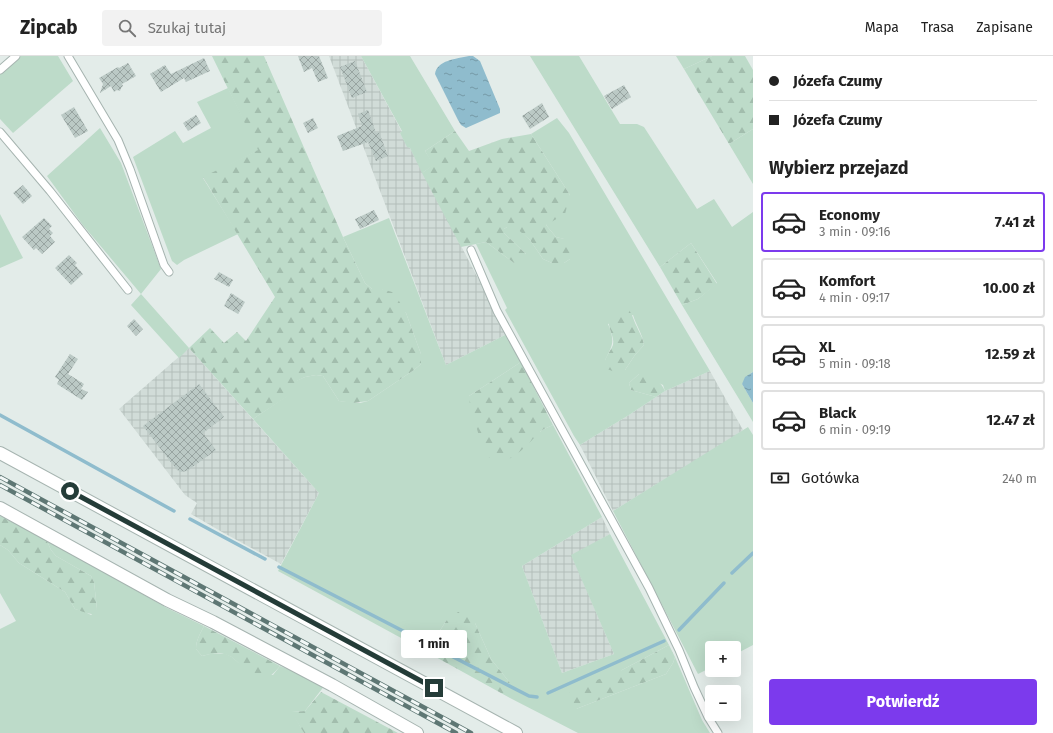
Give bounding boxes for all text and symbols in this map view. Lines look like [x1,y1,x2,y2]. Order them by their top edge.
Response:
search box [102,10,382,46]
text: Zipcab [20,16,78,39]
icon: search [116,17,138,39]
text: Szukaj tutaj [148,19,226,37]
text: Mapa [865,19,899,36]
text: Trasa [921,19,954,36]
text: Zapisane [976,19,1033,36]
text: Józefa Czumy [793,72,882,90]
text: Józefa Czumy [793,111,882,129]
text: Wybierz przejazd [769,157,909,179]
icon: car [771,204,807,240]
text: Economy [819,206,880,224]
text: 7.41 zł [995,213,1035,231]
text: 3 min · 09:16 [819,224,890,239]
icon: car [771,270,807,306]
text: Komfort [819,272,875,290]
text: 10.00 zł [983,279,1035,297]
text: 4 min · 09:17 [819,290,890,305]
icon: car [771,336,807,372]
text: XL [819,338,835,356]
text: 12.59 zł [985,345,1035,363]
text: 5 min · 09:18 [819,356,891,371]
icon: car [771,402,807,438]
text: Black [819,404,856,422]
text: 12.47 zł [986,411,1035,429]
text: 6 min · 09:19 [819,422,891,437]
icon: cash [769,467,791,489]
text: Gotówka [801,469,860,487]
text: 240 m [1002,471,1037,486]
route start [61,482,79,500]
callout: 1 min [401,630,467,658]
text: 1 min [418,636,450,651]
map controls [705,641,741,721]
button: + [705,641,741,677]
route end [425,679,443,697]
button: Potwierdź [769,679,1037,725]
button: − [705,685,741,721]

